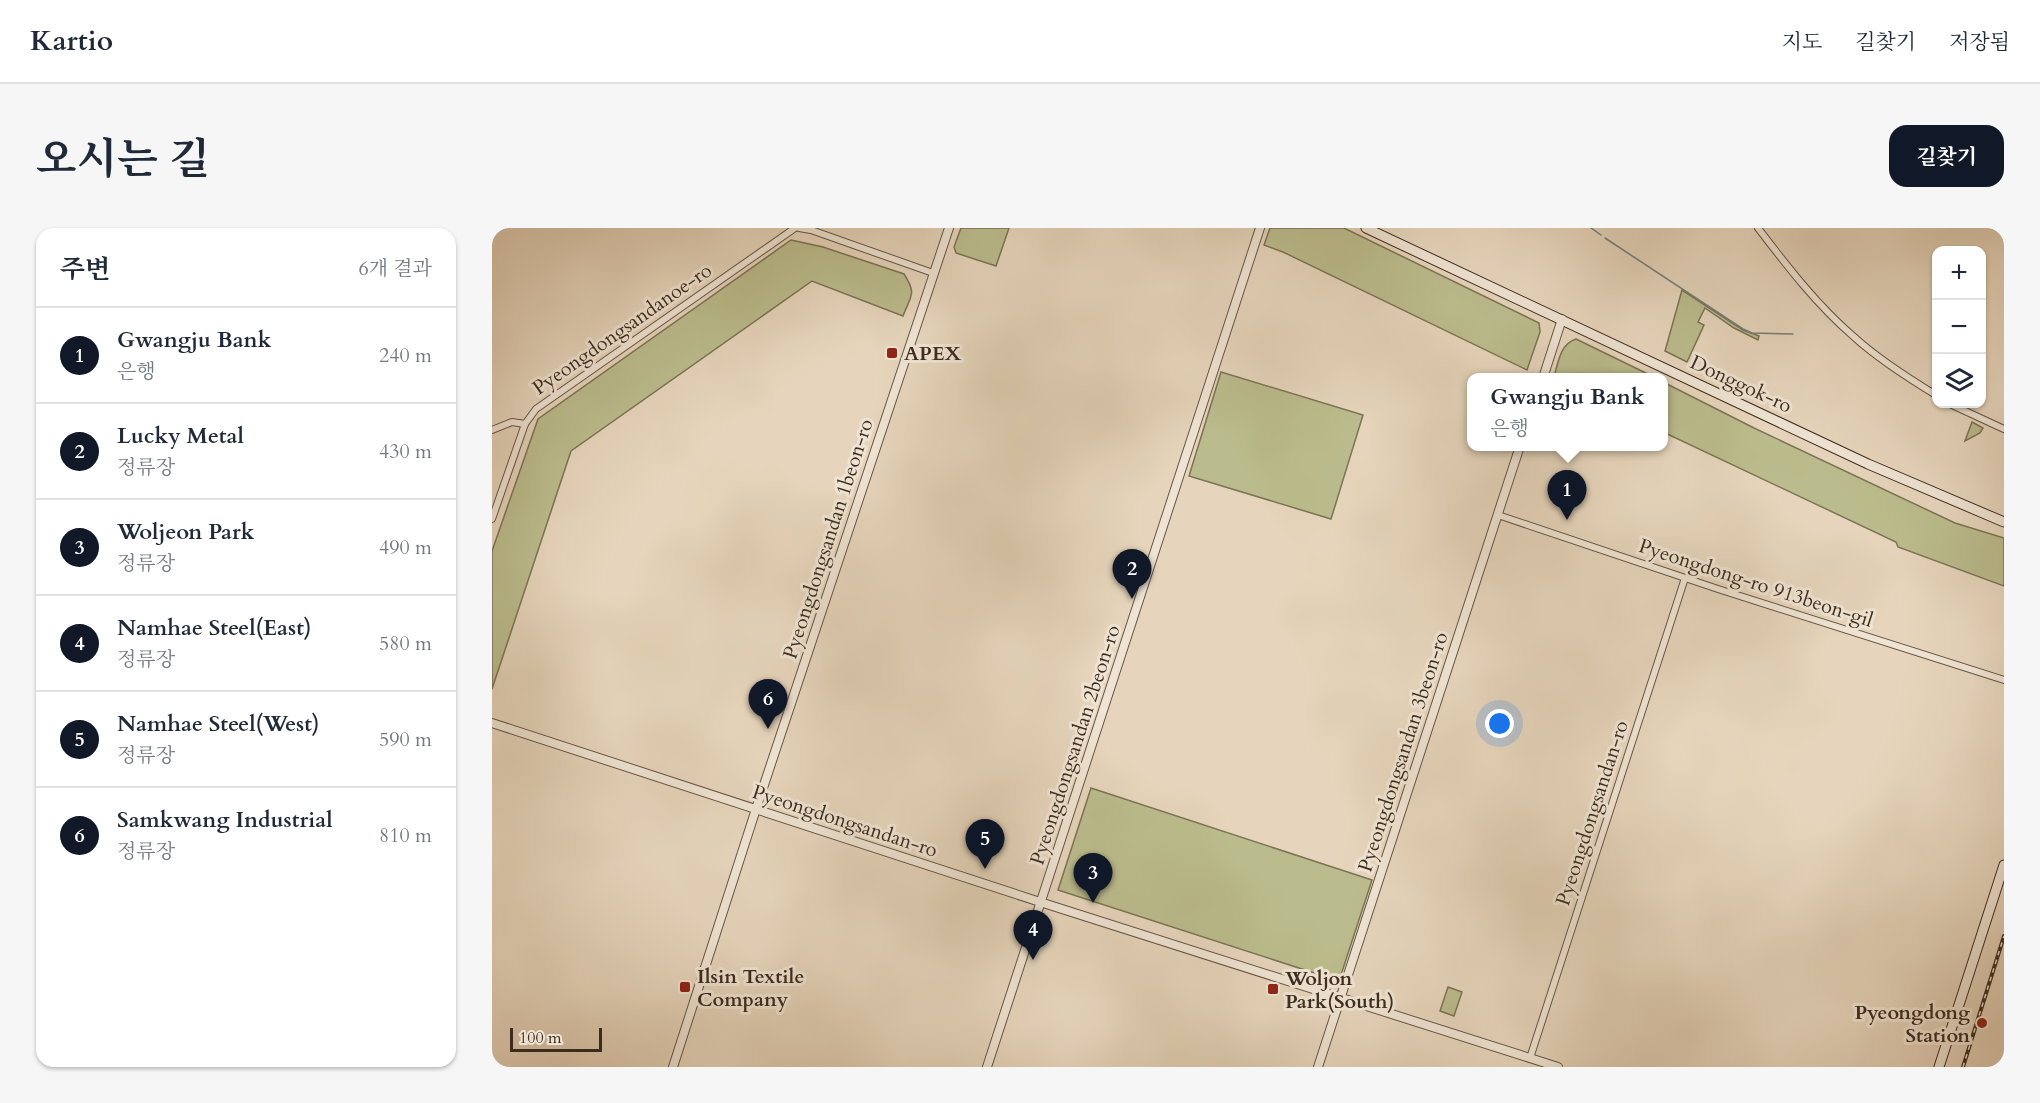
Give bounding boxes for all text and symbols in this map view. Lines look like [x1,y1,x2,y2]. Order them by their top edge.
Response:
text: Kartio [30,22,113,60]
text: 지도 [1782,28,1822,57]
text: 길찾기 [1855,28,1916,57]
text: 저장됨 [1949,28,2010,57]
button: 길찾기 [1889,125,2004,187]
text: 오시는 길 [36,131,210,188]
map controls [1932,246,1986,408]
button: + [1932,246,1986,300]
text: 주변 [60,252,110,287]
text: 6개 결과 [358,255,432,282]
street label: Pyeongdongsandanoe-ro [527,257,717,401]
button: − [1932,300,1986,354]
text: Gwangju Bank [117,325,271,355]
place label: APEX [904,340,962,367]
text: 1 [74,342,85,369]
text: 240 m [379,342,432,369]
marker: APEX [885,346,899,360]
street label: Donggok-ro [1686,349,1796,419]
button: layers [1932,354,1986,408]
text: 은행 [117,358,156,385]
popup [1467,373,1668,451]
text: Gwangju Bank [1490,382,1645,412]
street label: Pyeongdongsandan 1beon-ro [776,415,880,662]
text: 은행 [1490,415,1529,442]
text: Lucky Metal [117,421,244,451]
text: 2 [74,438,85,465]
text: 430 m [379,438,432,465]
text: 정류장 [117,454,175,481]
pin: 1 [1548,470,1586,520]
text: Woljeon Park [117,517,255,547]
street label: Pyeongdong-ro 913beon-gil [1635,532,1877,634]
text: 3 [74,534,85,561]
text: 490 m [379,534,432,561]
text: 정류장 [117,550,175,577]
pin: 2 [1112,550,1152,599]
text: Namhae Steel(East) [117,613,311,643]
street label: Pyeongdongsandan 2beon-ro [1023,621,1127,868]
street label: Pyeongdongsandan 3beon-ro [1351,628,1455,875]
text: 4 [74,630,85,657]
text: 580 m [379,630,432,657]
text: 정류장 [117,646,175,673]
pin: 6 [748,680,788,729]
text: Namhae Steel(West) [117,709,319,739]
your location [1485,709,1514,738]
street label: Pyeongdongsandan-ro [1549,717,1635,909]
text: 5 [74,726,85,753]
text: 590 m [379,726,432,753]
text: 정류장 [117,742,175,769]
street label: Pyeongdongsandan-ro [749,778,941,864]
text: Samkwang Industrial [117,805,333,835]
pin: 5 [966,820,1004,869]
text: 6 [74,822,85,849]
text: 810 m [379,822,432,849]
text: 정류장 [117,838,175,865]
pin: 3 [1074,854,1112,903]
pin: 4 [1014,910,1052,960]
place label: Ilsin Textile Company [697,963,804,1013]
place label: Woljon Park(South) [1284,965,1394,1015]
marker: Ilsin Textile Company [678,980,692,994]
marker: Woljon Park(South) [1266,982,1280,996]
place label: Pyeongdong Station [1855,999,1970,1049]
marker: Pyeongdong Station [1975,1016,1989,1030]
scale bar [510,1025,602,1052]
text: 100 m [519,1027,561,1049]

